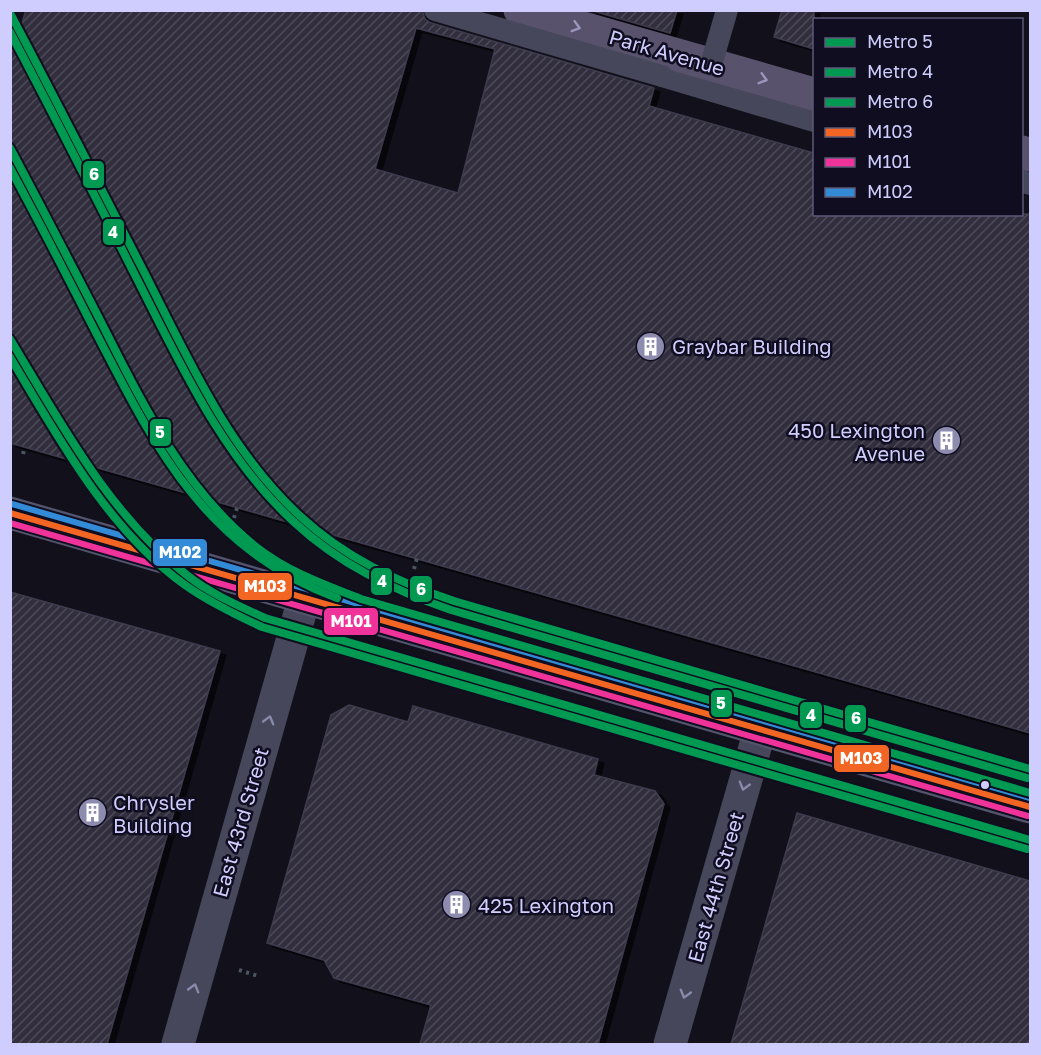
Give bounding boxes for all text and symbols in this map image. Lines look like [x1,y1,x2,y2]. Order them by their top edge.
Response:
legend [813,18,1023,216]
one-way arrow [571,19,581,32]
street label: Park Avenue [607,24,727,80]
text: Metro 5 [867,30,933,52]
text: Metro 4 [867,60,933,82]
one-way arrow [758,72,768,85]
text: Metro 6 [867,90,933,112]
text: M103 [867,120,913,142]
text: M101 [867,150,911,172]
line badge: 6 [82,160,105,189]
text: 6 [89,164,99,184]
text: M102 [867,180,913,202]
line badge: 4 [102,218,125,246]
text: 4 [108,222,118,242]
building icon: Graybar Building [635,330,667,362]
place label: Graybar Building [672,334,832,358]
line badge: 5 [149,418,172,447]
place label: 450 Lexington Avenue [788,418,925,465]
text: 5 [155,422,165,442]
building icon: 450 Lexington Avenue [930,425,962,457]
line badge: M102 [152,538,208,567]
text: M102 [159,542,202,562]
line badge: 4 [370,567,393,596]
text: 4 [377,571,387,591]
line badge: M103 [237,572,293,601]
line badge: 6 [409,575,433,603]
text: M103 [244,576,287,596]
text: 6 [416,579,426,599]
line badge: M101 [323,607,379,636]
text: M101 [330,611,372,631]
line badge: 5 [710,689,733,718]
text: 5 [716,693,726,713]
line badge: 4 [799,701,823,729]
line badge: 6 [844,704,867,733]
text: 4 [806,705,816,725]
text: 6 [851,708,861,728]
one-way arrow [262,715,274,725]
street label: East 43rd Street [207,744,273,900]
line badge: M103 [833,744,890,773]
text: M103 [840,748,883,768]
unlabelled marker [979,779,991,791]
one-way arrow [739,780,751,791]
place label: Chrysler Building [113,790,195,837]
building icon: Chrysler Building [76,797,108,829]
street label: East 44th Street [682,809,748,965]
building icon: 425 Lexington [441,889,473,921]
place label: 425 Lexington [478,893,614,917]
one-way arrow [186,983,199,993]
one-way arrow [679,989,692,999]

